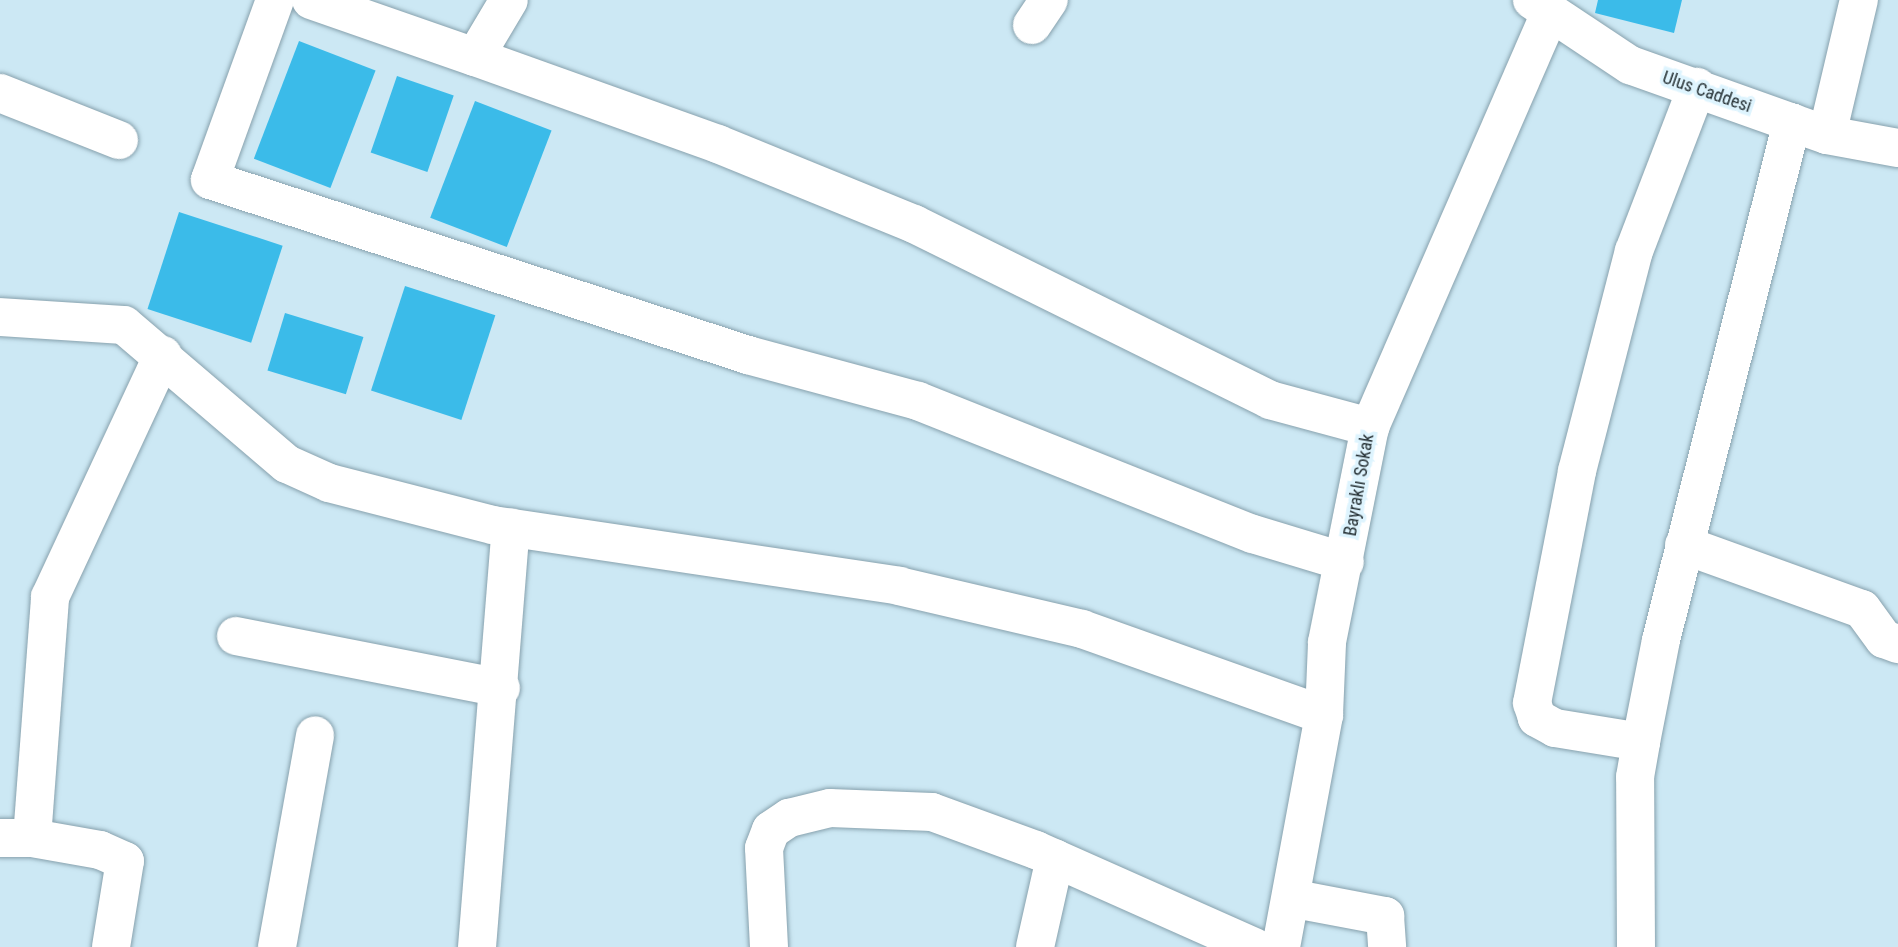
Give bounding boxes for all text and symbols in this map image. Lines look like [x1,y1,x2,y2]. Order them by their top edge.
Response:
street label: Ulus Caddesi [1660,67,1754,117]
street label: Bayraklı Sokak [1339,432,1379,538]

